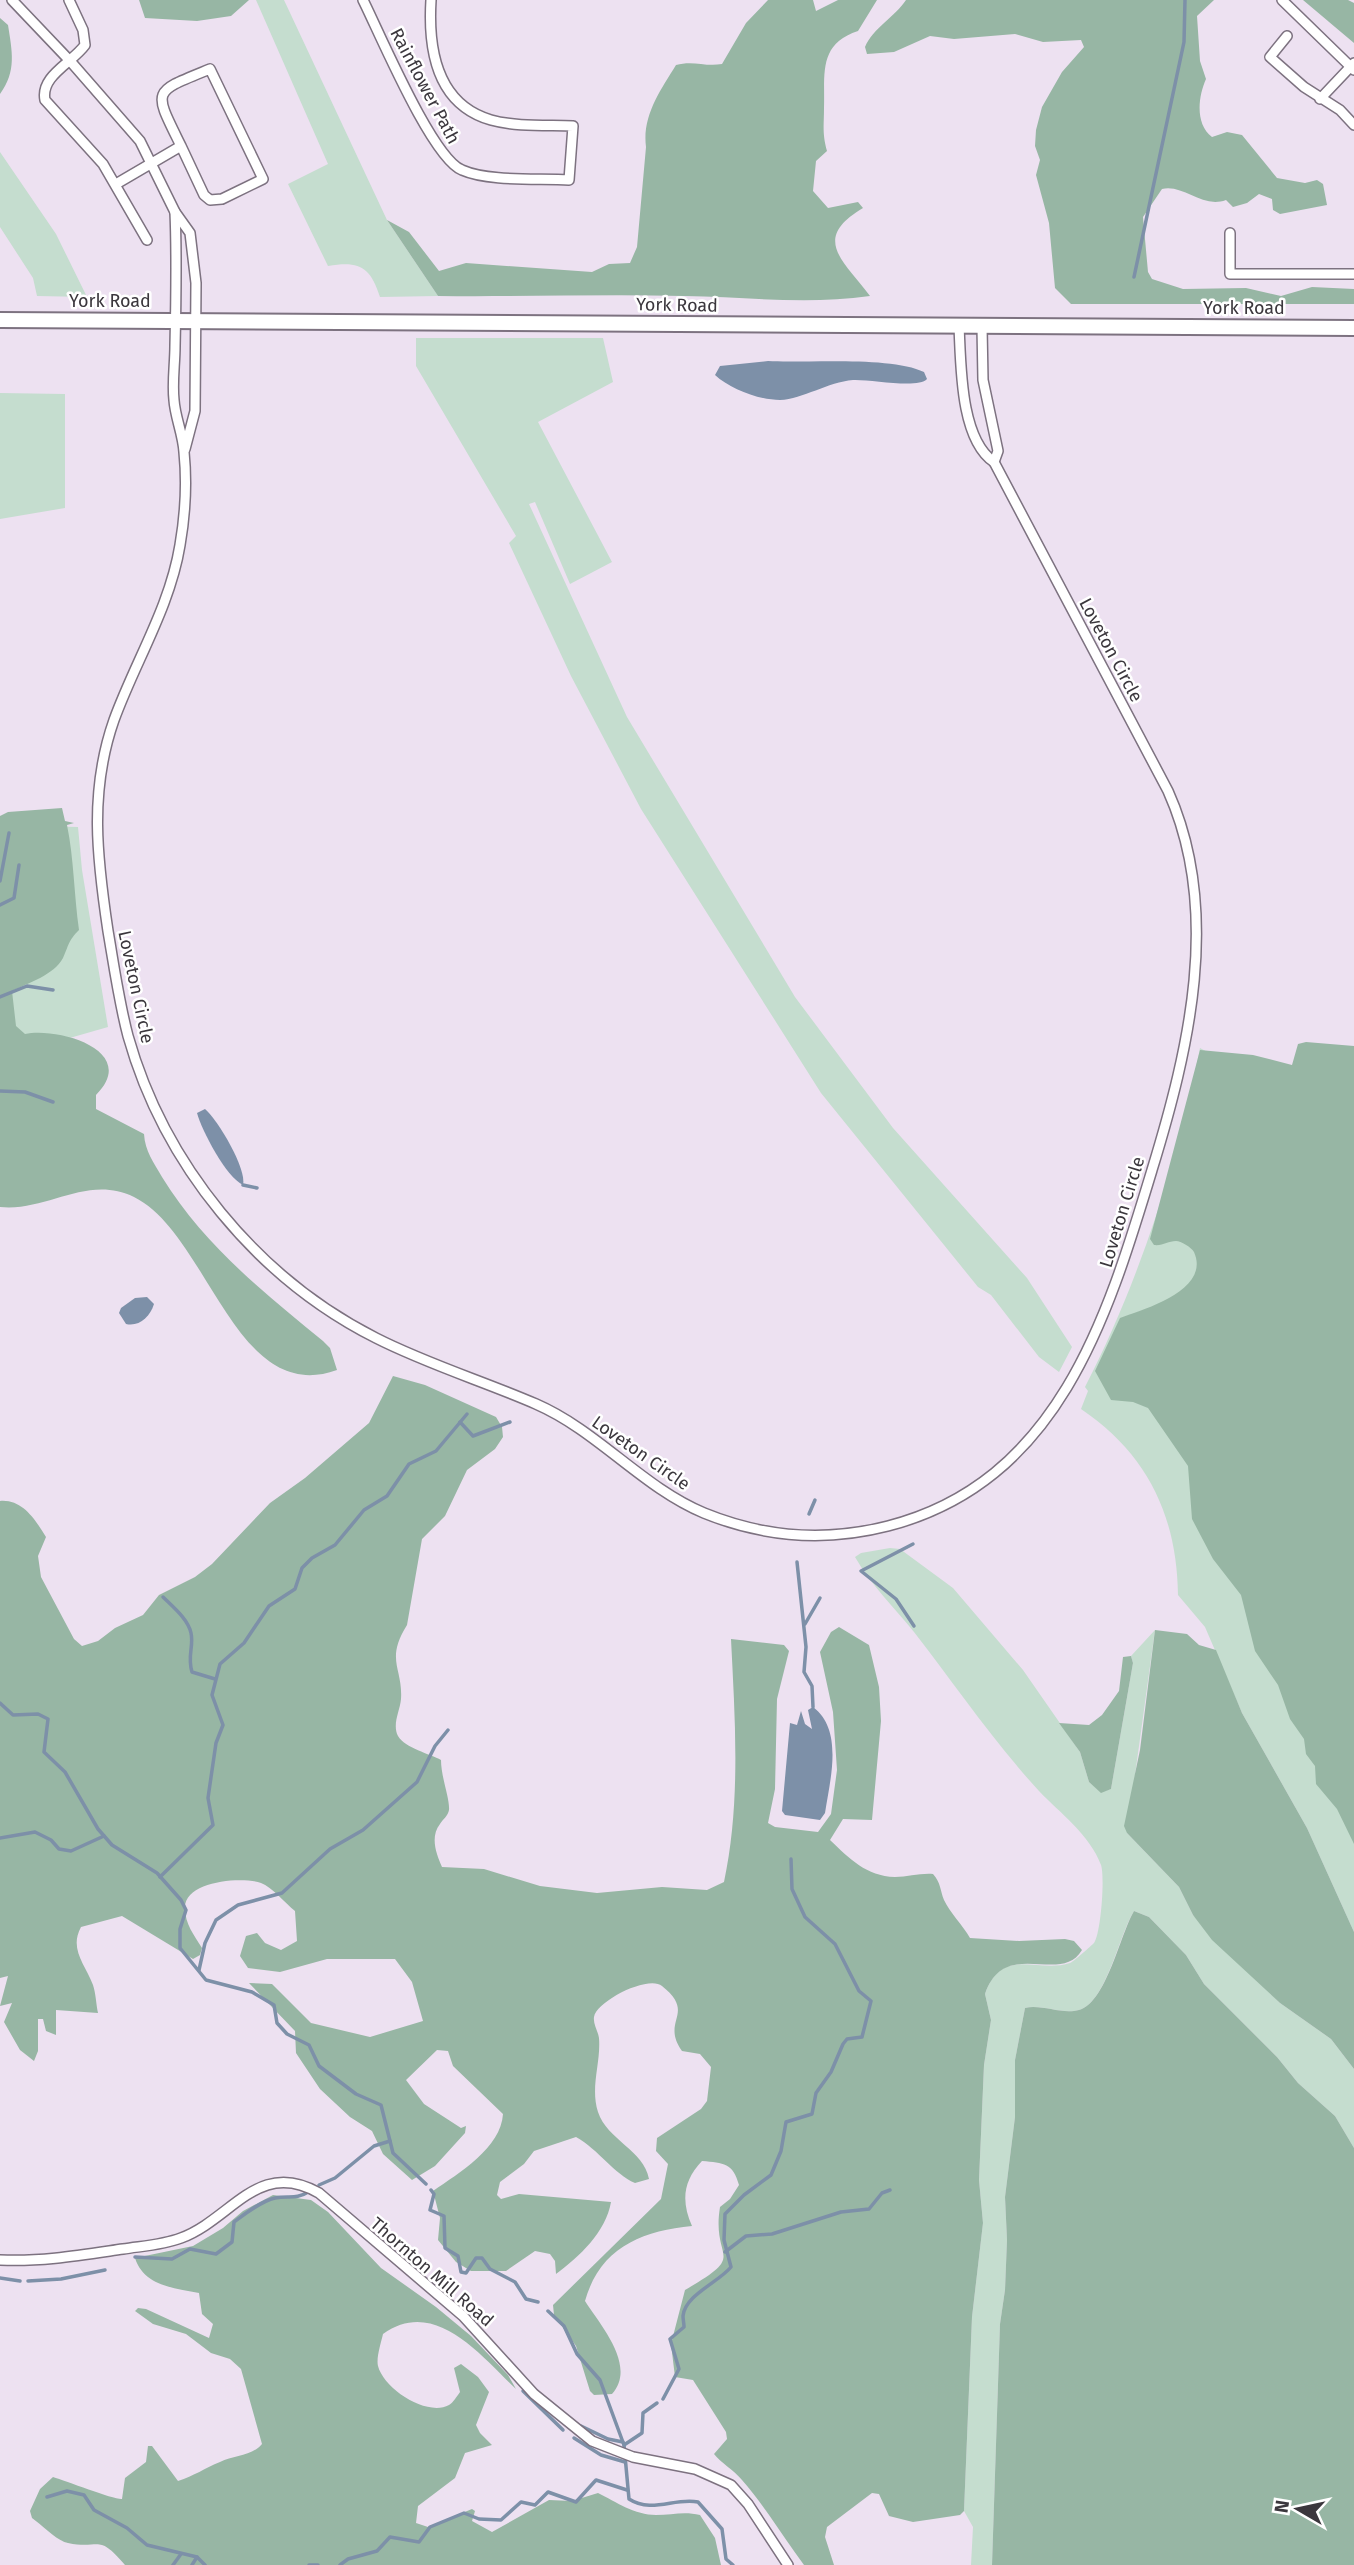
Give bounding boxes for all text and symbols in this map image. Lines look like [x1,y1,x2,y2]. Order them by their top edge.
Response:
street label: Rainflower Path [385,24,465,148]
street label: York Road [69,290,151,312]
street label: York Road [636,293,718,317]
street label: York Road [1203,297,1285,319]
street label: Loveton Circle [1074,594,1148,706]
street label: Loveton Circle [113,929,159,1045]
street label: Loveton Circle [1095,1154,1149,1270]
street label: Loveton Circle [588,1411,694,1495]
street label: Thornton Mill Road [366,2213,498,2331]
north arrow [1263,2474,1333,2544]
text: N [1269,2498,1294,2514]

